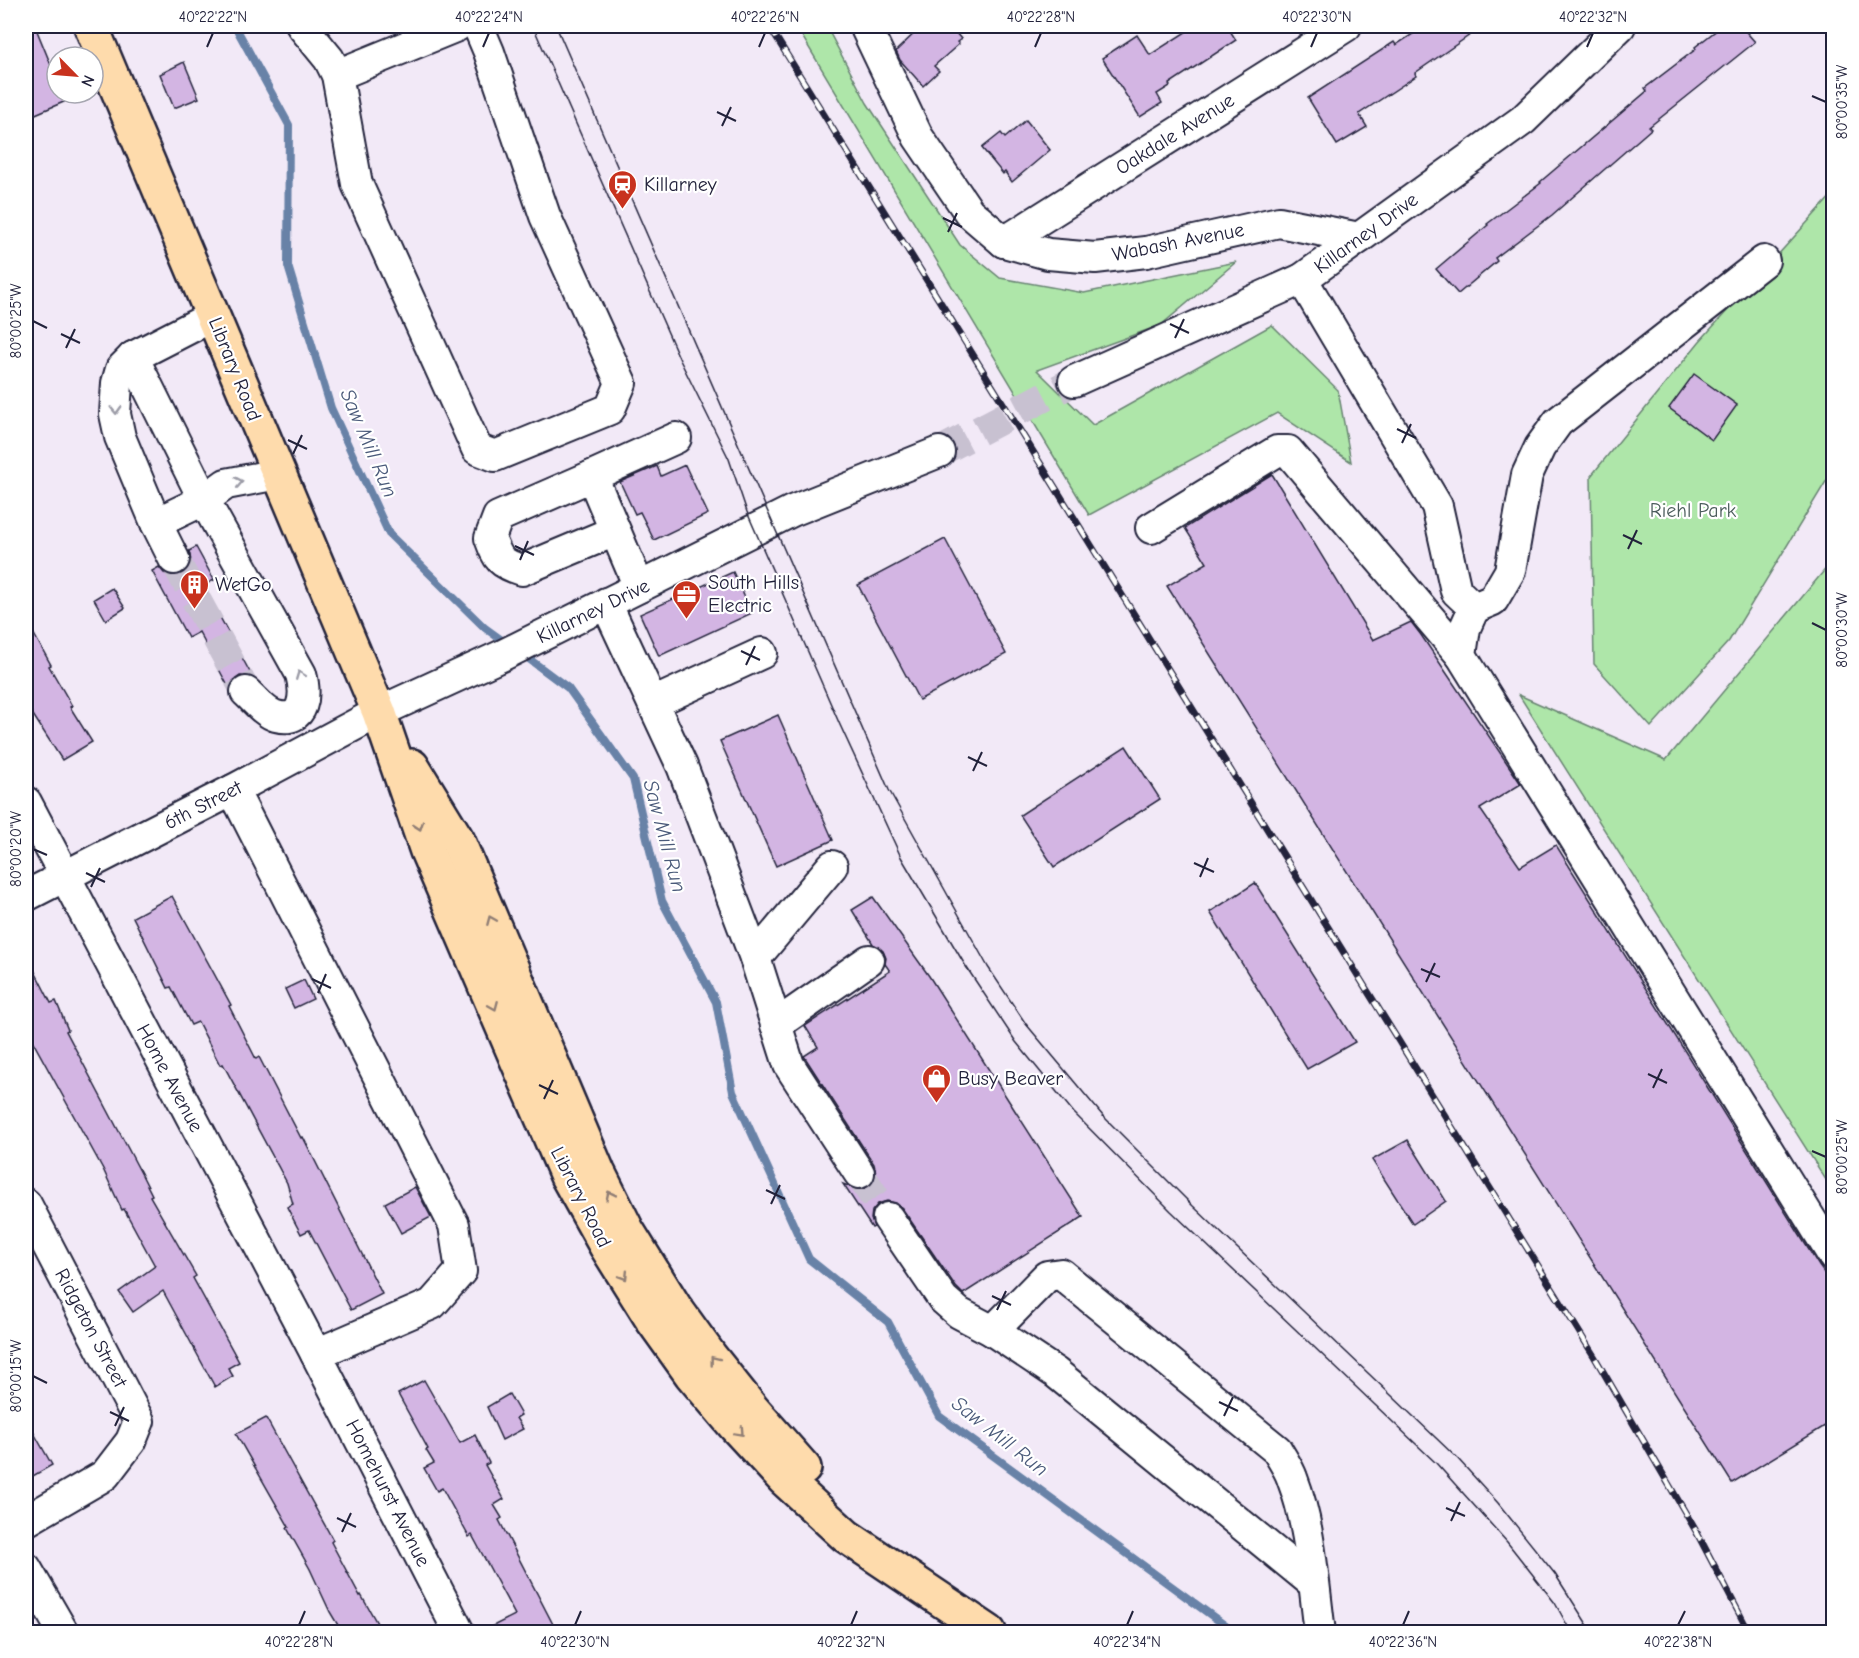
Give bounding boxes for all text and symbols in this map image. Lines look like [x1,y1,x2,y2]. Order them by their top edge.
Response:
text: 40°22'22"N [179,8,247,26]
text: 40°22'24"N [455,8,523,26]
text: 40°22'26"N [731,8,799,26]
text: 40°22'28"N [1007,8,1075,26]
text: 40°22'30"N [1282,8,1352,26]
text: 40°22'32"N [1559,8,1627,26]
north arrow [45,45,105,105]
text: 80°00'35"W [1833,65,1851,139]
text: N [77,72,98,89]
street label: Oakdale Avenue [1112,88,1238,180]
station icon: Killarney [607,168,639,210]
place label: Killarney [644,173,717,196]
street label: Killarney Drive [1310,188,1422,278]
street label: Wabash Avenue [1110,218,1246,266]
text: 80°00'25"W [7,284,25,358]
street label: Library Road [204,314,266,424]
water label: Saw Mill Run [335,385,403,501]
one-way arrow [110,406,123,415]
one-way arrow [234,476,244,489]
park label: Riehl Park [1650,499,1737,522]
building icon: WetGo [178,568,210,610]
place label: South Hills Electric [708,571,799,617]
place label: WetGo [215,573,272,596]
street label: Killarney Drive [533,574,653,648]
office icon: South Hills Electric [671,578,703,620]
text: 80°00'30"W [1833,592,1851,668]
one-way arrow [295,671,307,682]
street label: 6th Street [160,775,247,834]
water label: Saw Mill Run [638,777,692,895]
text: 80°00'20"W [7,811,25,887]
one-way arrow [411,821,424,831]
one-way arrow [486,915,498,926]
one-way arrow [487,1000,499,1011]
street label: Home Avenue [132,1020,208,1136]
shop icon: Busy Beaver [921,1062,953,1104]
place label: Busy Beaver [958,1067,1063,1090]
text: 80°00'25"W [1833,1120,1851,1194]
street label: Library Road [546,1143,616,1251]
one-way arrow [606,1191,618,1202]
street label: Ridgeton Street [50,1265,133,1392]
one-way arrow [617,1270,629,1280]
text: 80°00'15"W [7,1340,25,1412]
one-way arrow [710,1356,721,1367]
water label: Saw Mill Run [947,1391,1053,1481]
street label: Homehurst Avenue [341,1416,435,1570]
one-way arrow [733,1425,744,1436]
text: 40°22'28"N [265,1633,333,1651]
text: 40°22'30"N [540,1633,610,1651]
text: 40°22'32"N [817,1633,885,1651]
text: 40°22'34"N [1093,1633,1161,1651]
text: 40°22'36"N [1369,1633,1437,1651]
text: 40°22'38"N [1644,1633,1712,1651]

